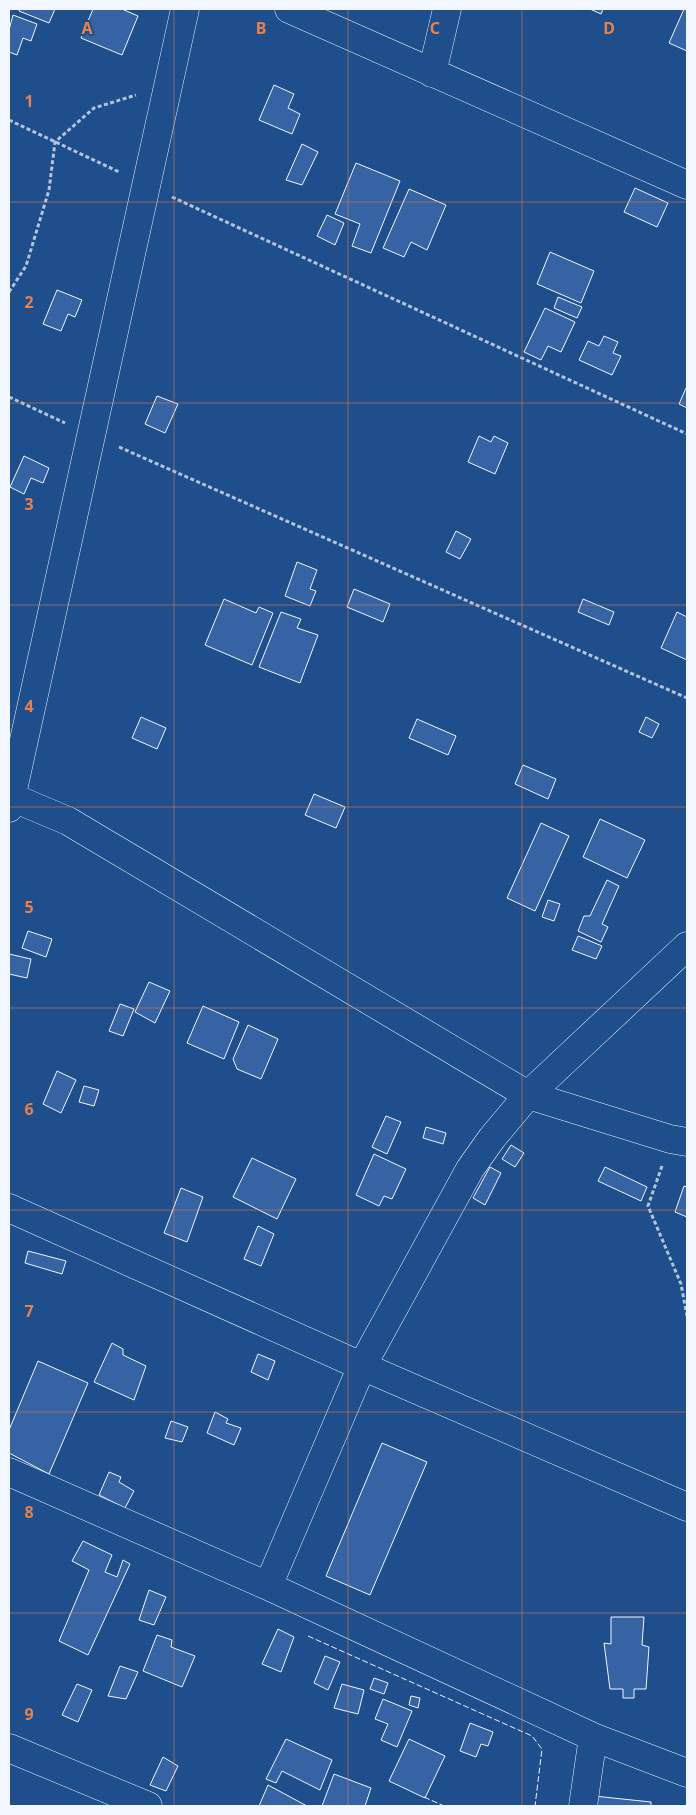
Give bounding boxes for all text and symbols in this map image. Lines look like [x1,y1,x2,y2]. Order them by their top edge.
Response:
text: A [81,17,93,39]
text: B [256,17,266,39]
text: C [430,17,440,39]
text: D [603,17,615,39]
text: 1 [24,90,34,112]
text: 2 [24,291,34,313]
text: 3 [24,493,34,515]
text: 4 [24,695,34,717]
text: 5 [24,896,34,918]
text: 6 [24,1098,34,1120]
text: 7 [24,1300,34,1322]
text: 8 [24,1501,34,1523]
text: 9 [24,1703,34,1725]

